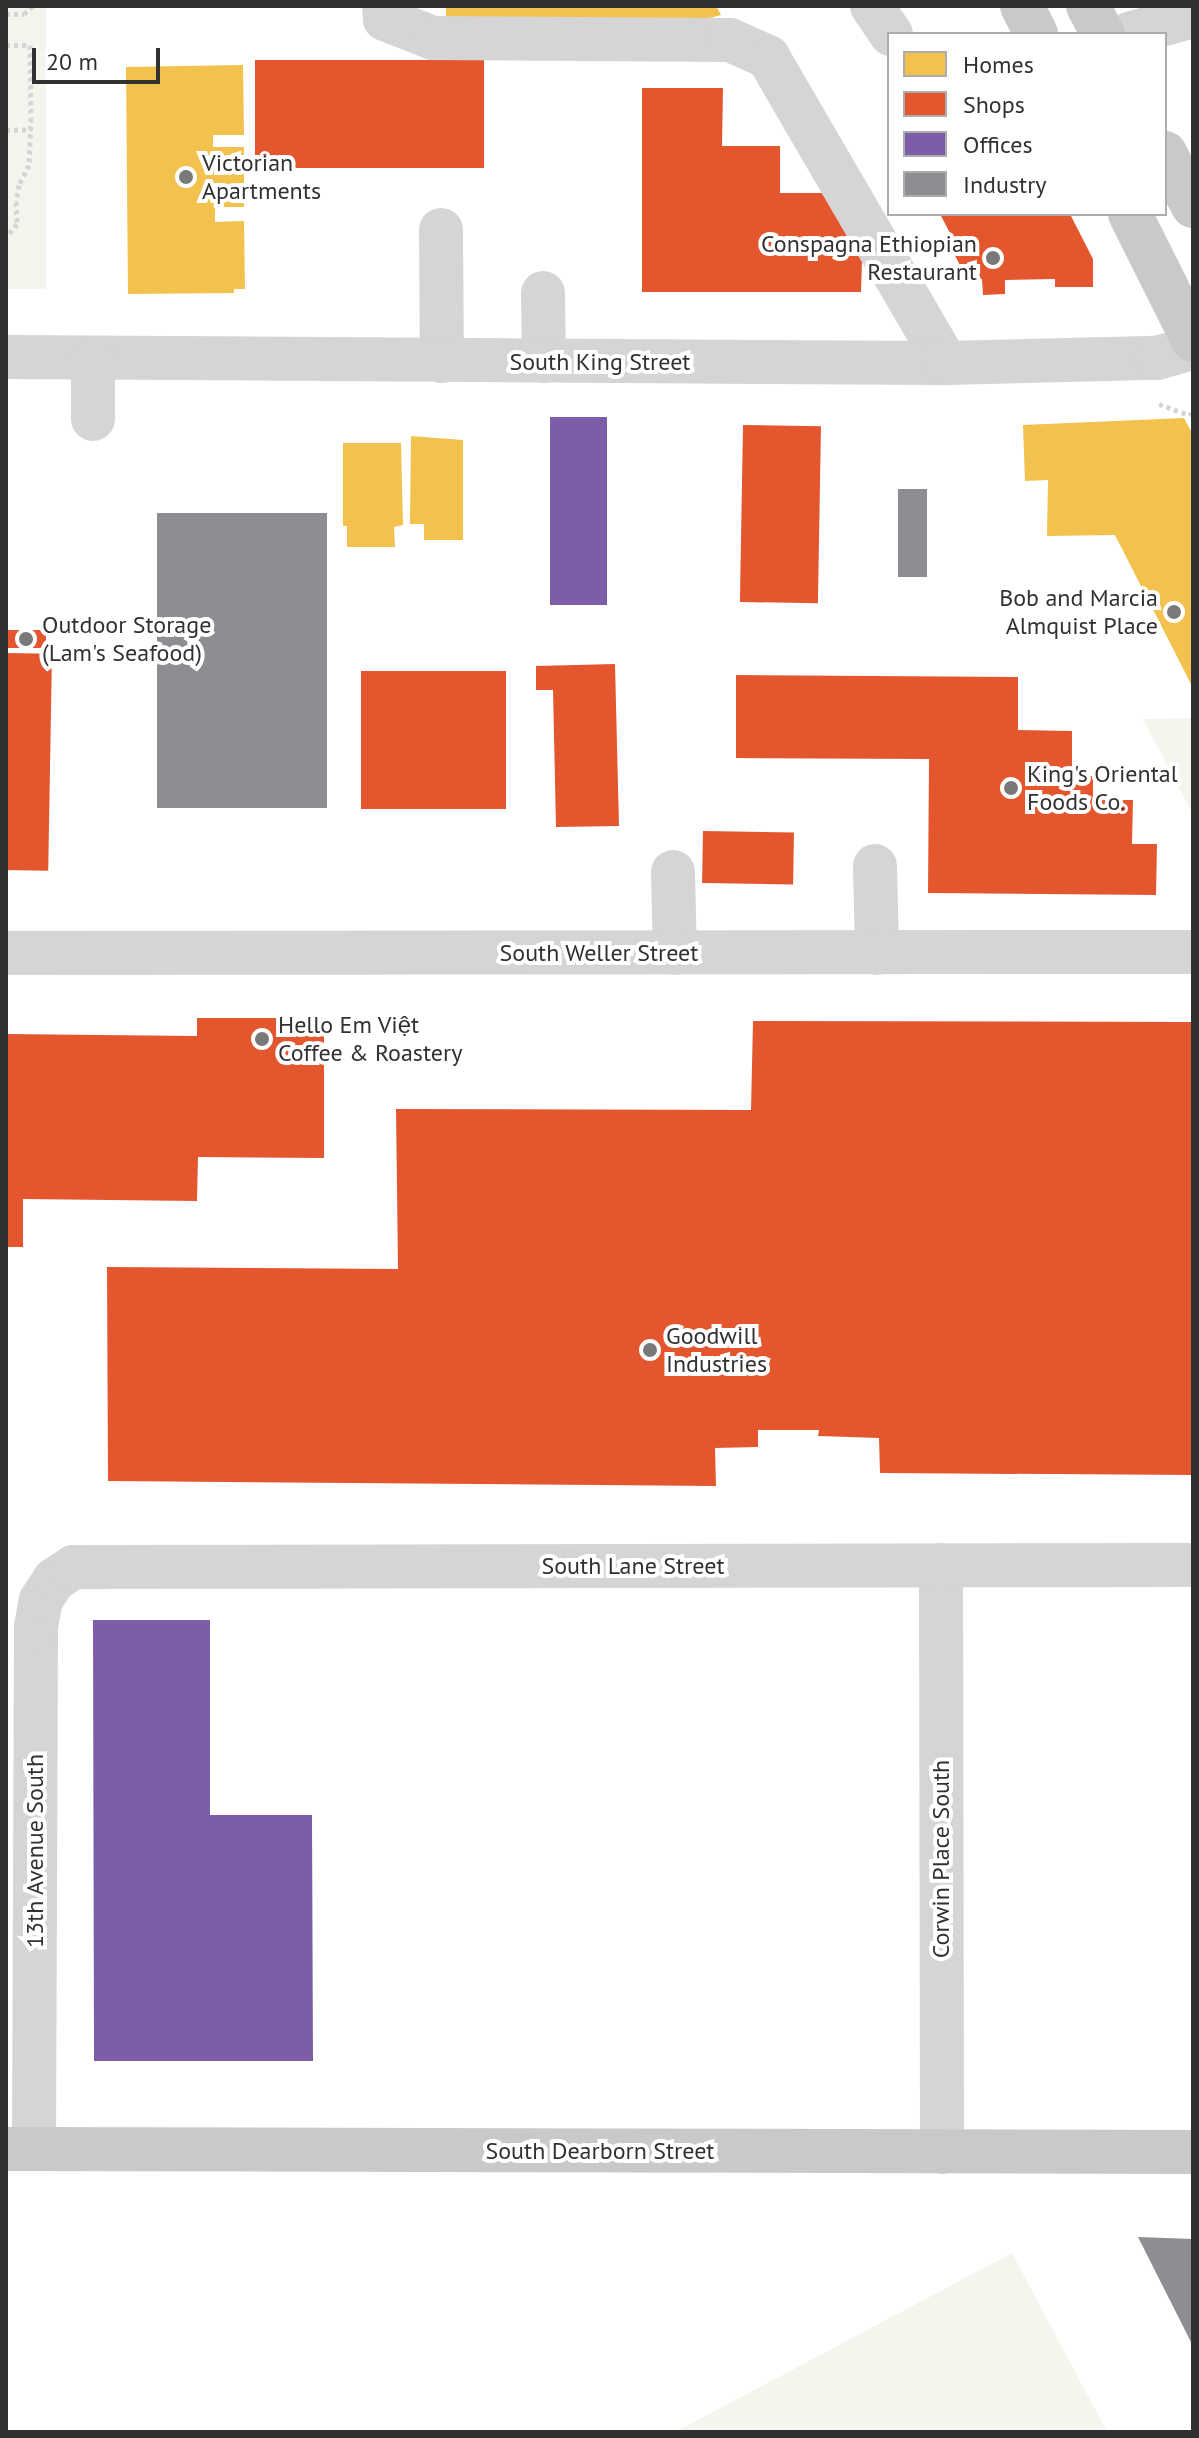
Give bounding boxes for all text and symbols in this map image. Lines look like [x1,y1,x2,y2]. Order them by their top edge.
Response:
scale bar [36,32,164,82]
legend [887,32,1167,216]
text: 20 m [46,46,98,77]
text: Homes [963,49,1034,80]
text: Shops [963,89,1025,120]
text: Offices [963,129,1033,160]
place label: Victorian Apartments [202,149,321,205]
marker: Victorian Apartments [177,168,195,186]
text: Industry [963,169,1047,200]
place label: Conspagna Ethiopian Restaurant [761,230,977,286]
marker: Conspagna Ethiopian Restaurant [984,249,1002,267]
street label: South King Street [509,348,691,376]
place label: Bob and Marcia Almquist Place [999,584,1158,640]
marker: Bob and Marcia Almquist Place [1165,603,1183,621]
place label: Outdoor Storage (Lam's Seafood) [42,611,211,667]
marker: Outdoor Storage (Lam's Seafood) [17,630,35,648]
place label: King's Oriental Foods Co. [1027,760,1178,816]
marker: King's Oriental Foods Co. [1002,779,1020,797]
street label: South Weller Street [499,939,699,967]
place label: Hello Em Việt Coffee & Roastery [278,1011,462,1067]
marker: Hello Em Việt Coffee & Roastery [253,1030,271,1048]
place label: Goodwill Industries [666,1322,767,1378]
marker: Goodwill Industries [641,1341,659,1359]
street label: South Lane Street [541,1552,725,1580]
street label: 13th Avenue South [21,1754,49,1948]
street label: Corwin Place South [927,1760,955,1958]
street label: South Dearborn Street [486,2137,714,2165]

